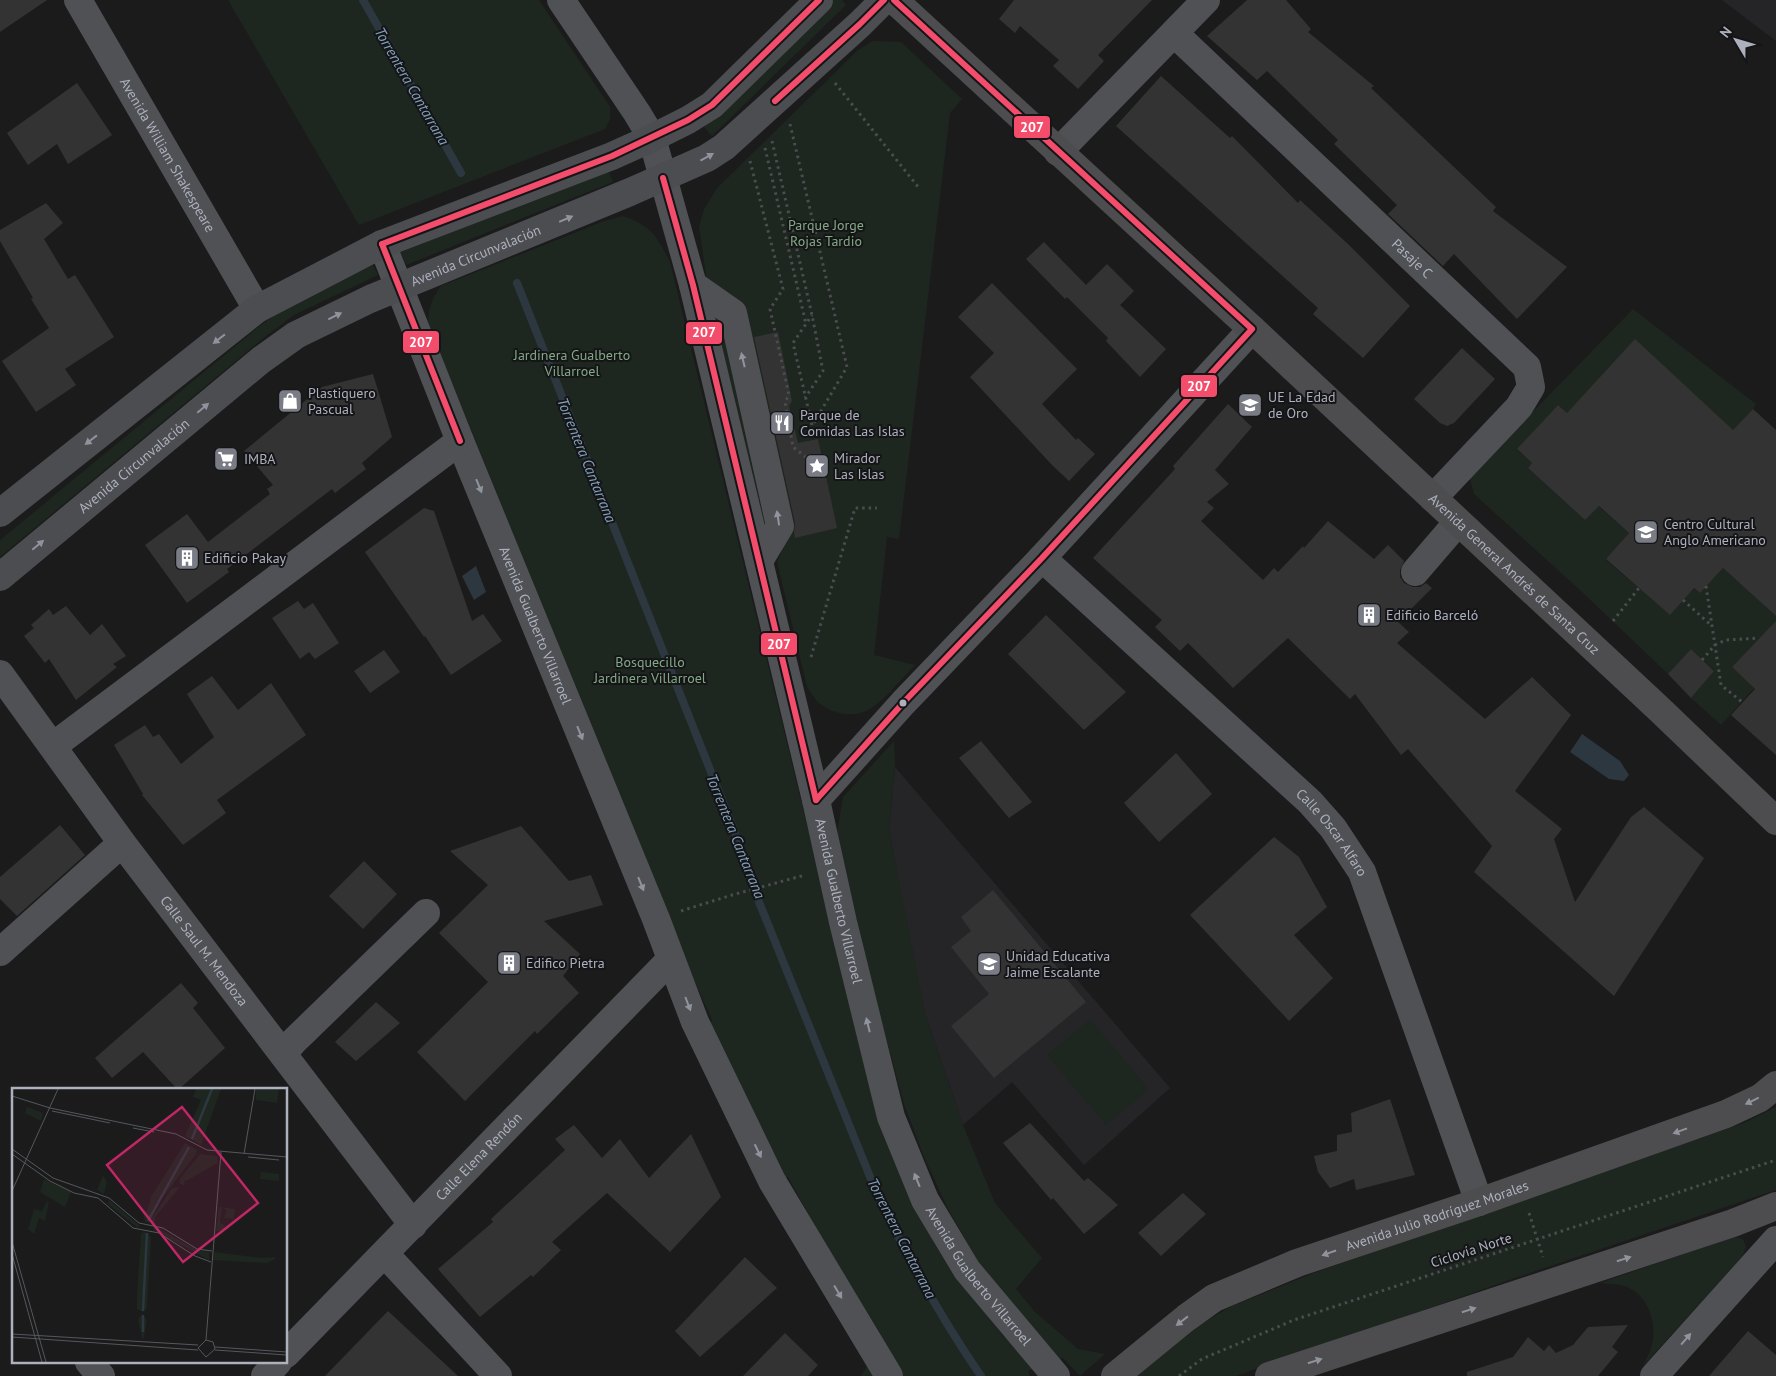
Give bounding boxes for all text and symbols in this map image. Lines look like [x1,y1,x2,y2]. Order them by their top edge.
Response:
north arrow [1711,15,1761,65]
text: N [1716,23,1736,41]
water label: Torrentera Cantarrana [370,24,454,149]
street label: Avenida William Shakespeare [116,74,219,235]
line badge: 207 [1013,115,1051,139]
text: 207 [1020,118,1044,136]
one-way arrow [700,153,713,162]
one-way arrow [559,215,574,223]
park label: Parque Jorge Rojas Tardio [788,216,864,250]
street label: Avenida Circunvalación [408,221,543,290]
street label: Pasaje C [1388,235,1437,282]
one-way arrow [328,311,343,320]
line badge: 207 [685,321,723,345]
text: 207 [692,323,716,341]
line badge: 207 [402,330,440,354]
text: 207 [409,333,433,351]
one-way arrow [213,334,226,345]
park label: Jardinera Gualberto Villarroel [513,346,630,380]
one-way arrow [739,352,747,367]
line badge: 207 [1180,374,1218,398]
text: 207 [1187,377,1211,395]
place label: Plastiquero Pascual [308,384,376,418]
shop icon: Plastiquero Pascual [277,388,303,414]
place label: UE La Edad de Oro [1268,388,1336,422]
school or university icon: UE La Edad de Oro [1237,392,1263,418]
water label: Torrentera Cantarrana [553,395,621,526]
one-way arrow [196,403,209,414]
place label: Parque de Comidas Las Islas [800,406,905,440]
restaurant icon: Parque de Comidas Las Islas [769,410,795,436]
street label: Avenida Circunvalación [75,414,193,517]
one-way arrow [85,435,98,446]
supermarket icon: IMBA [213,446,239,472]
place label: Mirador Las Islas [834,449,885,483]
place label: IMBA [244,450,276,468]
place icon: Mirador Las Islas [804,453,830,479]
one-way arrow [475,479,483,494]
street label: Avenida General Andrés de Santa Cruz [1425,489,1604,658]
one-way arrow [773,510,781,526]
place label: Centro Cultural Anglo Americano [1664,515,1766,549]
school or university icon: Centro Cultural Anglo Americano [1633,519,1659,545]
one-way arrow [31,540,44,551]
street label: Avenida Gualberto Villarroel [495,544,576,707]
building icon: Edificio Pakay [174,545,200,571]
place label: Edificio Pakay [204,549,287,567]
building icon: Edificio Barceló [1356,602,1382,628]
place label: Edificio Barceló [1386,606,1478,624]
line badge: 207 [760,632,798,656]
text: 207 [767,635,791,653]
park label: Bosquecillo Jardinera Villarroel [593,653,706,687]
unlabelled marker [898,698,908,708]
one-way arrow [577,726,584,741]
water label: Torrentera Cantarrana [702,771,770,902]
street label: Calle Oscar Alfaro [1292,785,1371,880]
street label: Avenida Gualberto Villarroel [811,817,867,985]
one-way arrow [637,877,645,892]
street label: Calle Saul M. Mendoza [156,892,252,1010]
place label: Unidad Educativa Jaime Escalante [1005,947,1110,981]
building icon: Edifico Pietra [496,950,522,976]
school or university icon: Unidad Educativa Jaime Escalante [976,951,1002,977]
place label: Edifico Pietra [526,954,605,972]
one-way arrow [685,997,692,1012]
one-way arrow [864,1018,872,1033]
inset map [12,1088,288,1364]
one-way arrow [1745,1098,1759,1106]
street label: Calle Elena Rendón [432,1109,526,1204]
one-way arrow [1673,1128,1688,1135]
one-way arrow [754,1144,762,1158]
one-way arrow [913,1172,921,1187]
water label: Torrentera Cantarrana [863,1174,941,1302]
street label: Avenida Julio Rodríguez Morales [1343,1176,1531,1255]
street label: Avenida Gualberto Villarroel [922,1203,1036,1349]
street label: Ciclovía Norte [1428,1228,1514,1272]
one-way arrow [1321,1250,1336,1257]
one-way arrow [1617,1255,1632,1263]
one-way arrow [834,1286,843,1299]
one-way arrow [1462,1306,1477,1313]
one-way arrow [1175,1316,1189,1326]
one-way arrow [1680,1334,1692,1346]
one-way arrow [1308,1357,1323,1365]

